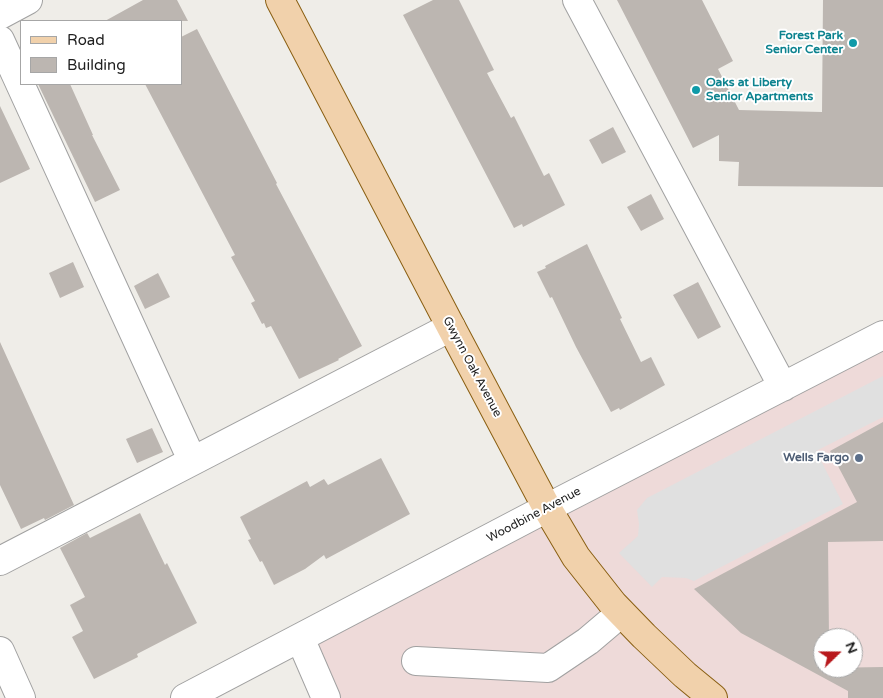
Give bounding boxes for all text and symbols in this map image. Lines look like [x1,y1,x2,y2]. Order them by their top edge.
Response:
legend [20,20,182,85]
place label: Forest Park Senior Center [766,29,843,57]
text: Road [67,31,105,49]
marker: Forest Park Senior Center [847,37,859,49]
text: Building [67,56,126,74]
place label: Oaks at Liberty Senior Apartments [706,76,813,104]
marker: Oaks at Liberty Senior Apartments [690,84,702,96]
street label: Gwynn Oak Avenue [439,314,505,420]
place label: Wells Fargo [783,451,849,465]
marker: Wells Fargo [853,452,865,464]
street label: Woodbine Avenue [484,484,584,546]
north arrow [813,628,863,678]
text: N [841,639,861,656]

